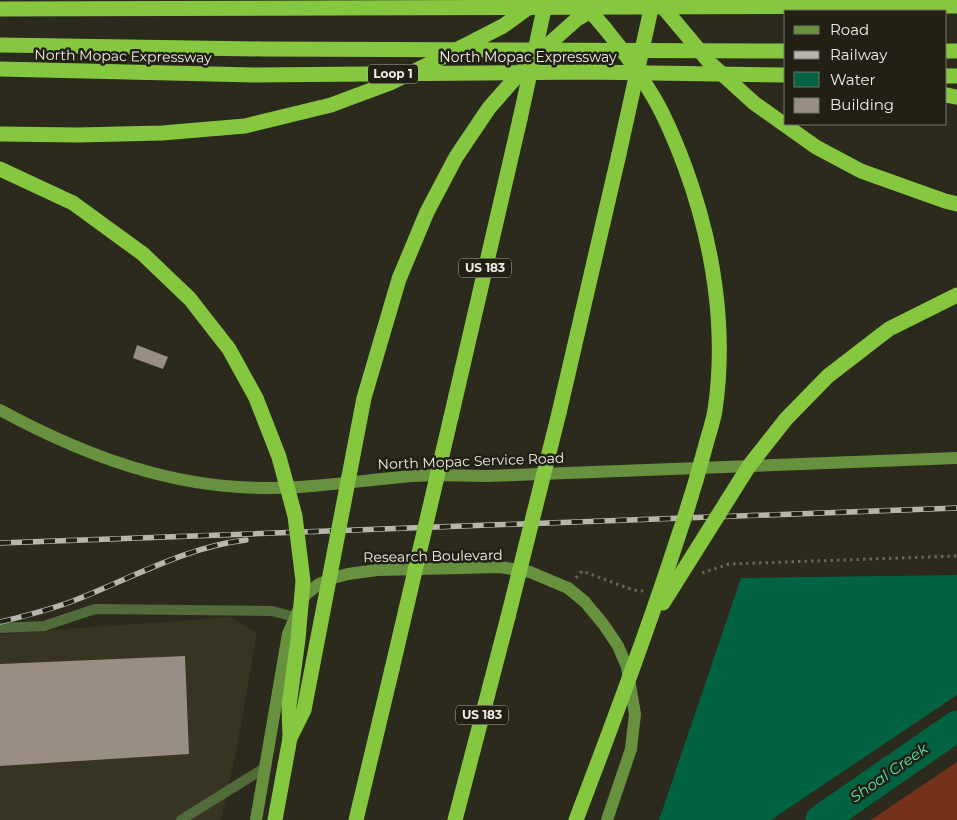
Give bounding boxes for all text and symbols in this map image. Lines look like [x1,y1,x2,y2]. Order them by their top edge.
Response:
legend [784,10,947,125]
text: Road [830,20,869,39]
street label: North Mopac Expressway [34,45,212,67]
text: Railway [830,45,888,64]
street label: North Mopac Expressway [439,48,617,66]
road number: Loop 1 [368,64,418,84]
text: Water [830,70,876,89]
text: Building [830,95,894,114]
road number: US 183 [459,258,511,278]
street label: North Mopac Service Road [377,449,565,473]
street label: Research Boulevard [363,546,503,566]
road number: US 183 [456,706,508,724]
water label: Shoal Creek [846,738,932,806]

